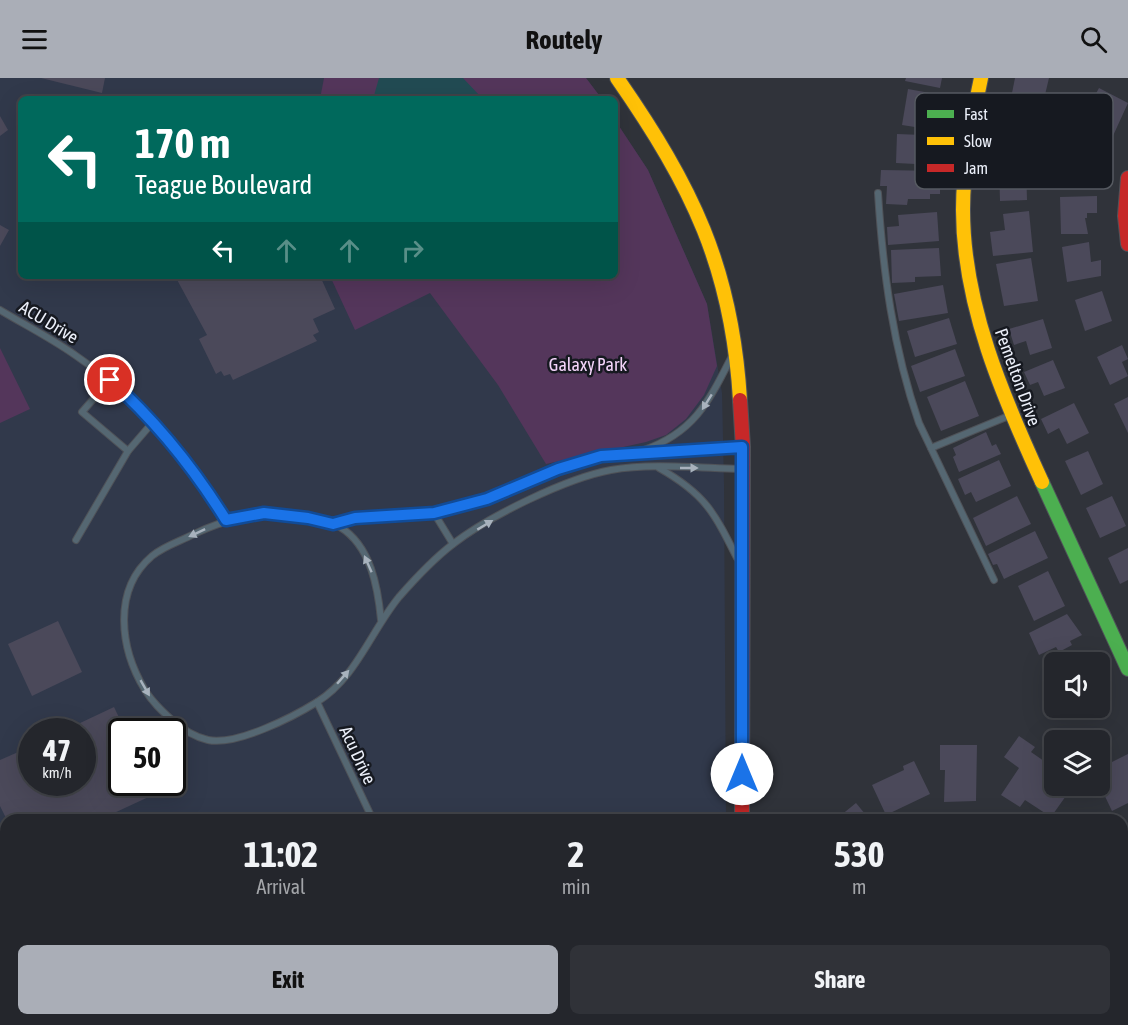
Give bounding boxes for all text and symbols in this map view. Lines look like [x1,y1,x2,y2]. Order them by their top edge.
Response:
icon: menu [18,23,51,56]
icon: search [1077,23,1110,56]
text: Routely [525,24,603,55]
legend [915,93,1113,189]
text: Fast [964,105,988,123]
text: 170 m [135,119,230,167]
icon: left [36,120,114,198]
text: Slow [964,132,992,150]
text: Jam [964,159,988,177]
text: Teague Boulevard [135,169,312,200]
icon: left [207,234,240,267]
icon: ahead [270,234,303,267]
icon: ahead [333,234,366,267]
icon: right [396,234,429,267]
street label: ACU Drive [16,296,82,348]
street label: Pemelton Drive [991,325,1045,429]
pin [84,354,135,405]
park label: Galaxy Park [549,354,627,375]
icon: arrive [93,363,126,396]
one-way arrow [702,394,713,410]
one-way arrow [679,463,698,473]
one-way arrow [477,520,494,530]
one-way arrow [189,528,206,537]
one-way arrow [363,554,373,572]
map controls [1044,652,1110,796]
button: sound [1044,652,1110,718]
one-way arrow [337,669,350,685]
one-way arrow [140,680,150,697]
speed limit sign: 50 [108,718,186,796]
street label: Acu Drive [335,723,381,787]
button: layers [1044,730,1110,796]
text: 47 [43,733,71,767]
position arrow [710,742,774,806]
text: km/h [42,764,72,781]
text: 11:02 [243,833,318,875]
text: 2 [568,833,584,875]
text: 530 [834,833,885,875]
text: Arrival [256,875,305,898]
text: min [562,875,590,898]
text: m [852,875,866,898]
button: Exit [18,945,558,1014]
button: Share [570,945,1110,1014]

